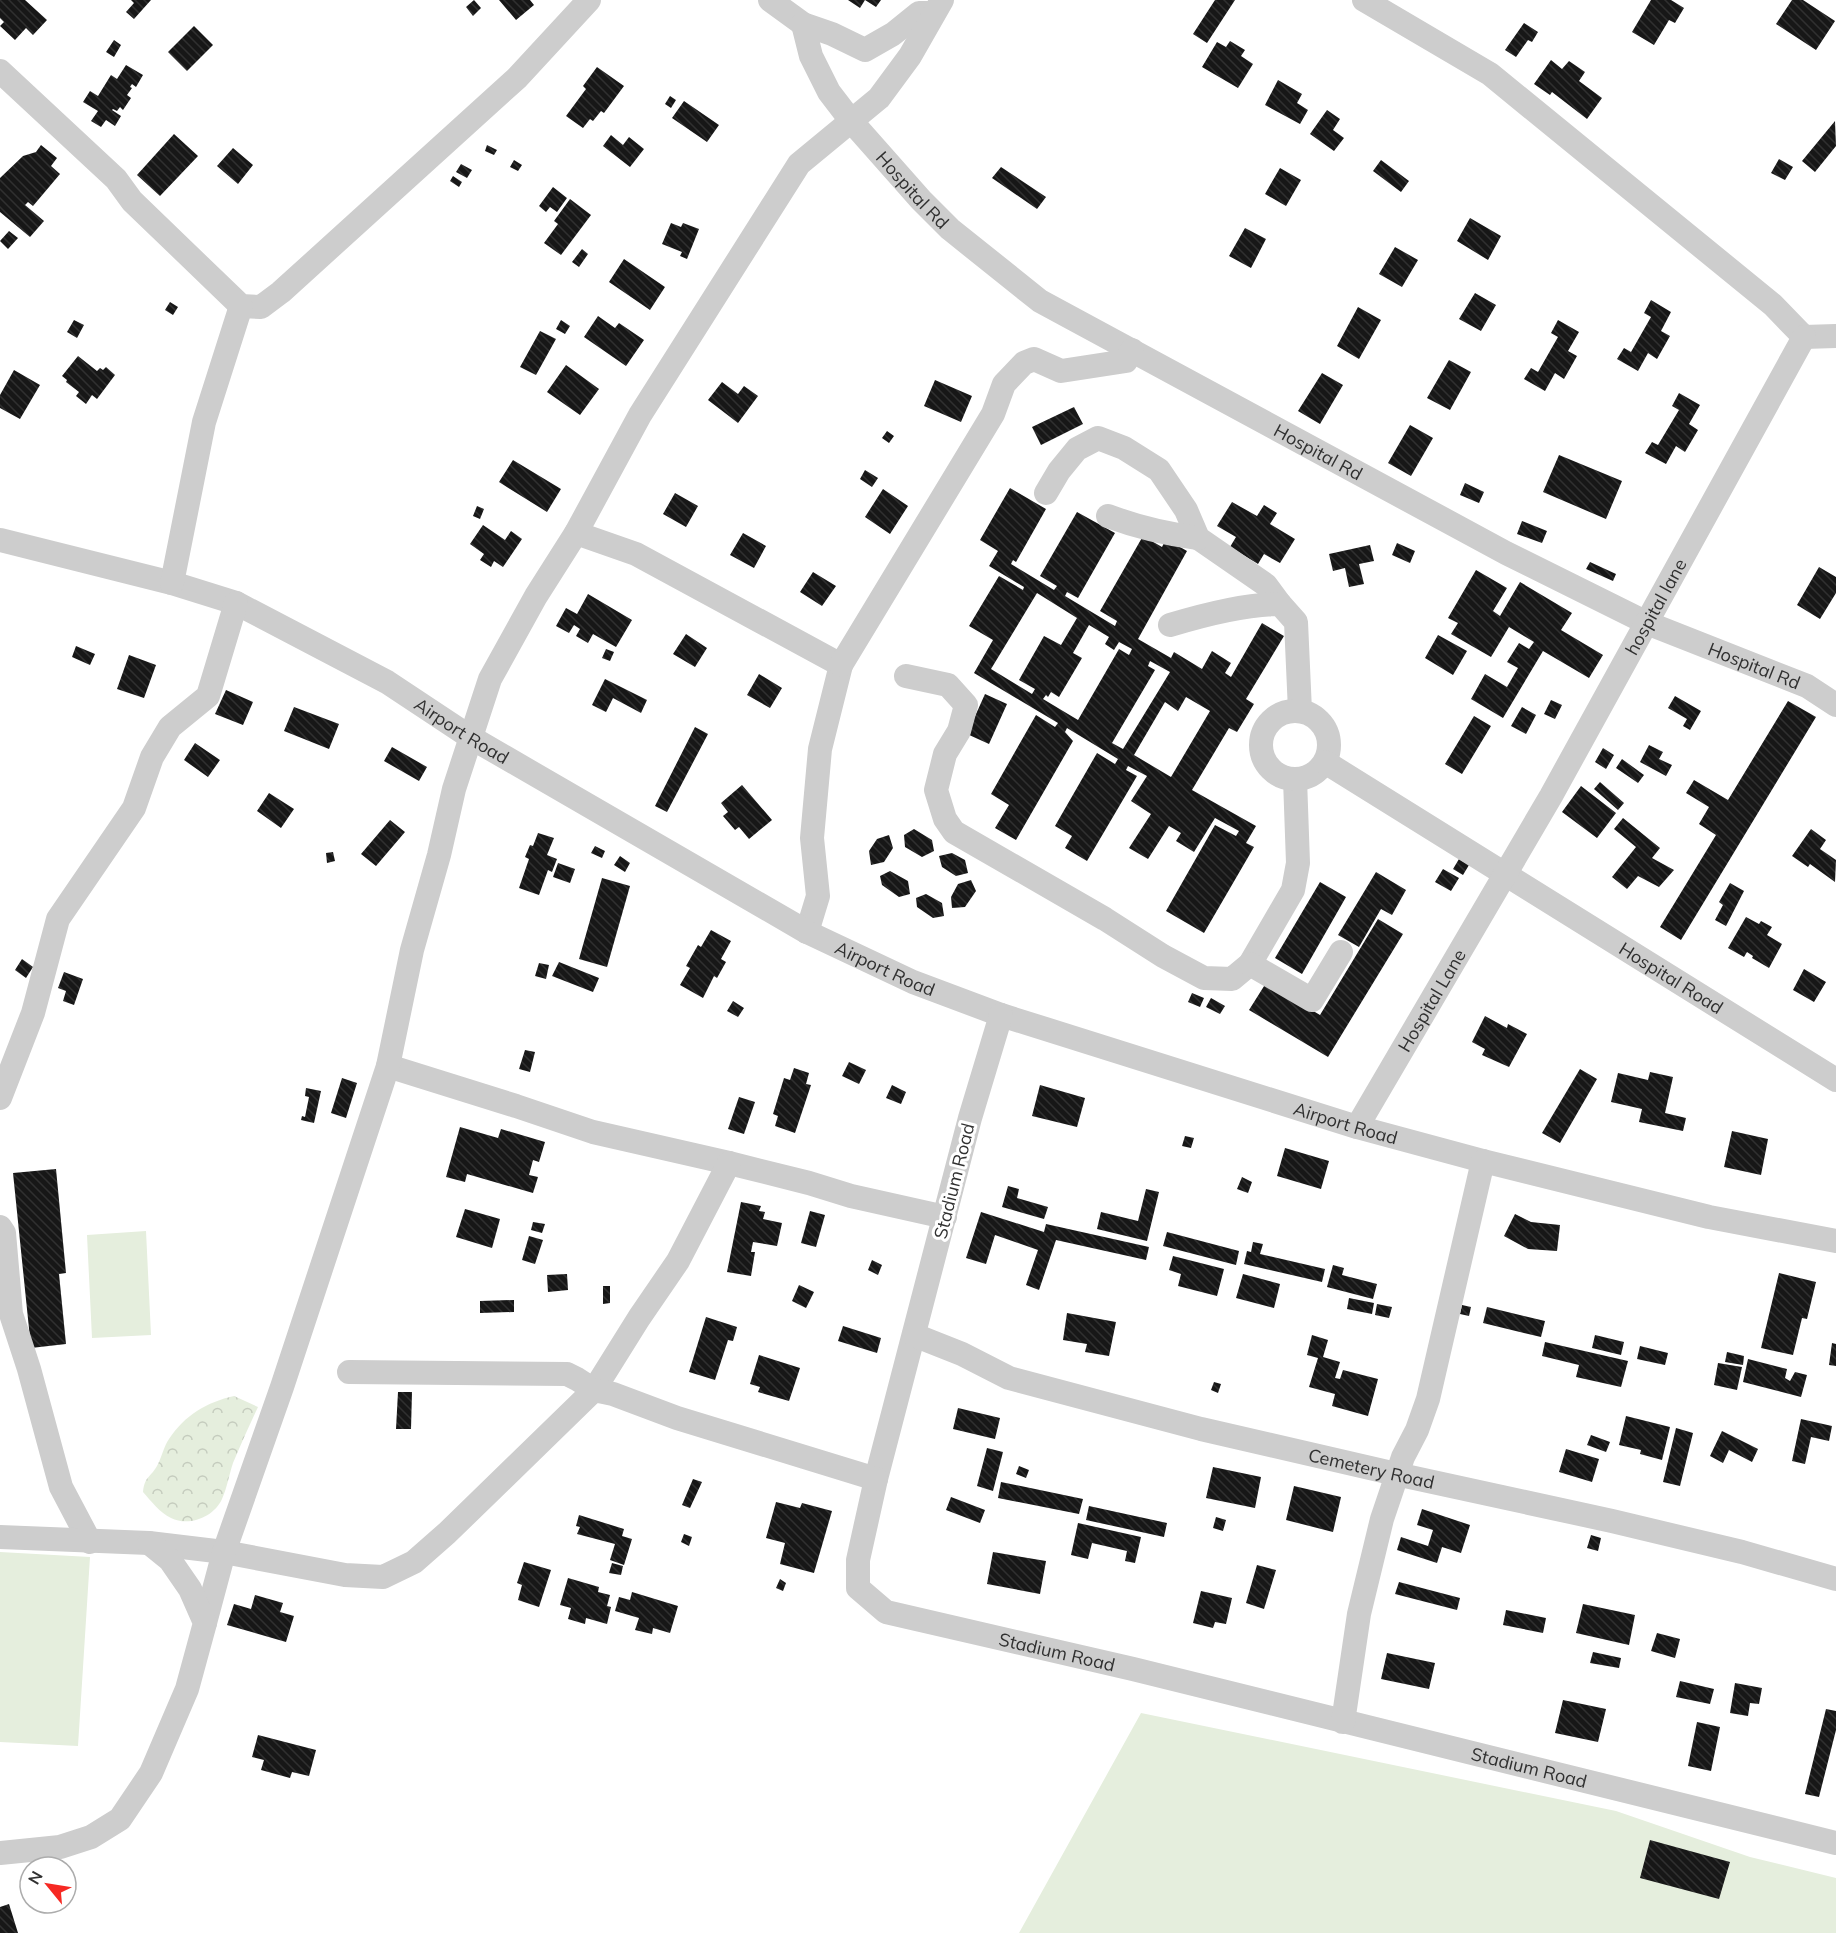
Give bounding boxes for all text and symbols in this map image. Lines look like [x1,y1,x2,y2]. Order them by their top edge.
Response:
street label: Hospital Rd [871,146,954,233]
street label: Hospital Rd [1270,418,1367,485]
street label: hospital lane [1620,554,1691,659]
street label: Hospital Rd [1705,637,1804,694]
street label: Airport Road [410,692,513,769]
street label: Airport Road [832,936,938,1001]
street label: Hospital Road [1615,937,1728,1019]
street label: Hospital Lane [1392,945,1470,1056]
street label: Airport Road [1291,1096,1400,1149]
street label: Stadium Road [929,1121,979,1241]
street label: Cemetery Road [1306,1443,1437,1494]
street label: Stadium Road [997,1627,1117,1676]
street label: Stadium Road [1469,1742,1589,1792]
north arrow [18,1855,78,1915]
text: N [23,1867,47,1888]

